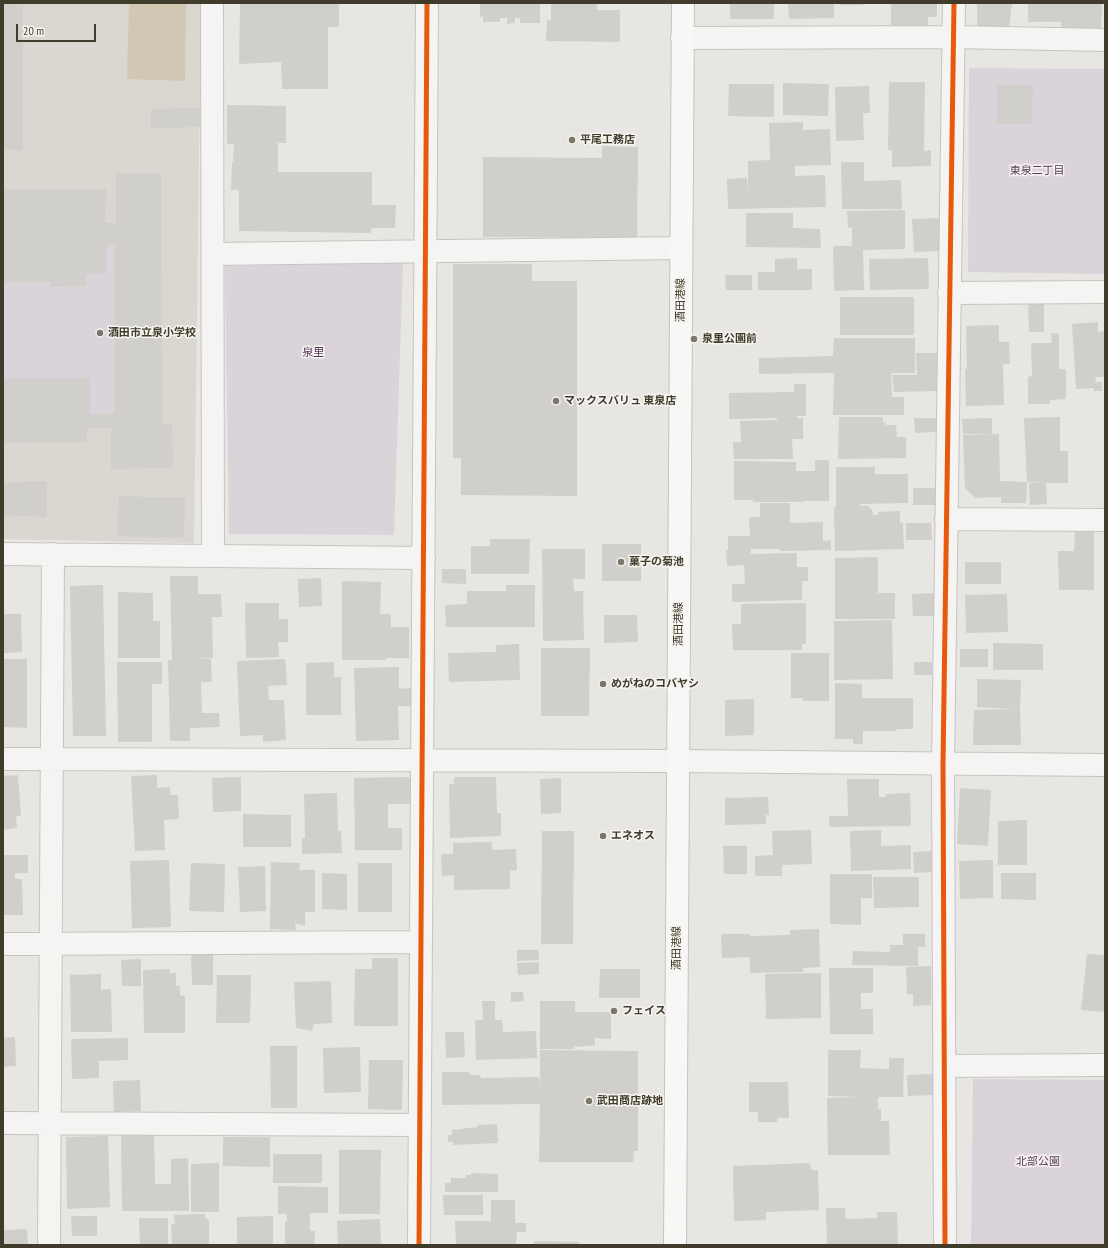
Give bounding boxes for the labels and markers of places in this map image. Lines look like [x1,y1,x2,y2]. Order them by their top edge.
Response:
place label: 平尾工務店 [580,133,635,147]
marker: 平尾工務店 [567,135,577,145]
place label: 酒田市立泉小学校 [108,326,196,340]
marker: 酒田市立泉小学校 [95,328,105,338]
place label: 泉里公園前 [702,332,757,346]
marker: 泉里公園前 [689,334,699,344]
place label: マックスバリュ 東泉店 [564,394,676,408]
marker: マックスバリュ 東泉店 [551,396,561,406]
place label: 菓子の菊池 [629,555,684,569]
marker: 菓子の菊池 [616,557,626,567]
place label: めがねのコバヤシ [611,677,699,691]
marker: めがねのコバヤシ [598,679,608,689]
place label: エネオス [611,829,655,843]
marker: エネオス [598,831,608,841]
place label: フェイス [622,1004,666,1018]
marker: フェイス [609,1006,619,1016]
place label: 武田商店跡地 [597,1094,663,1108]
marker: 武田商店跡地 [584,1096,594,1106]

